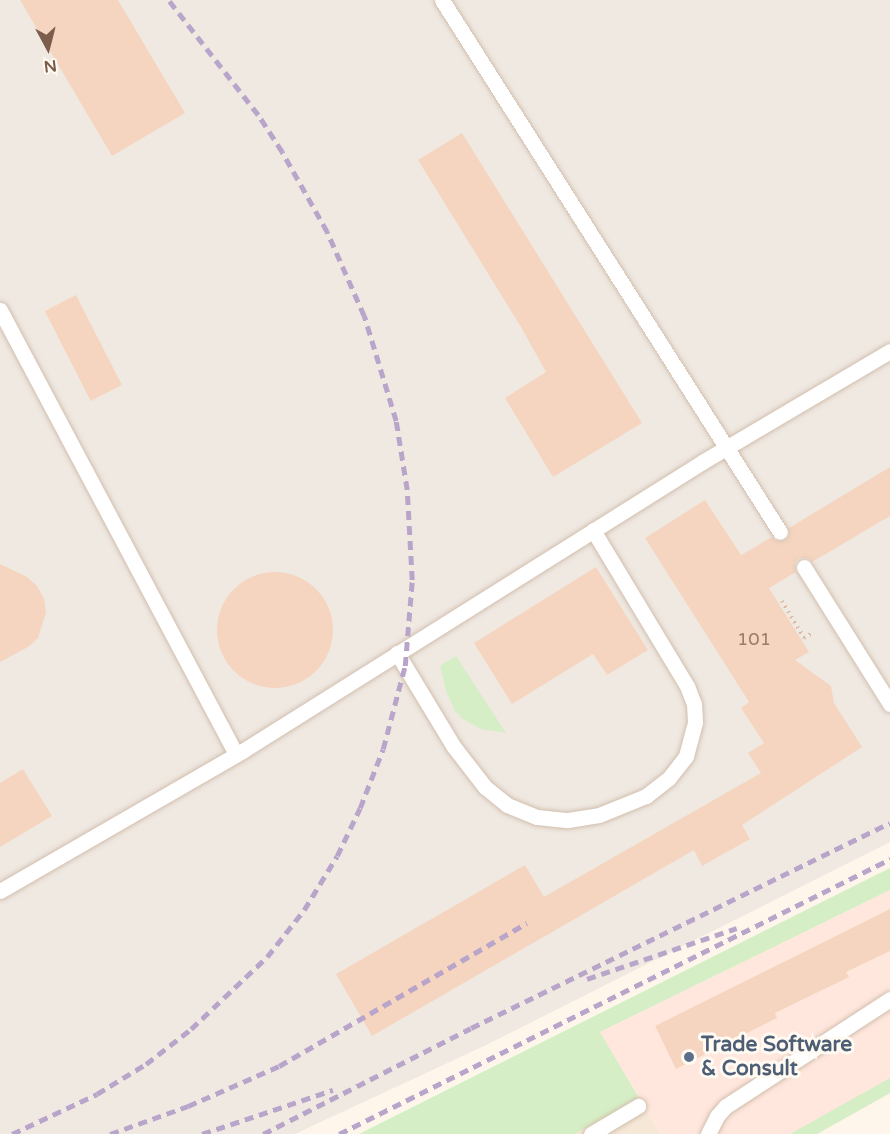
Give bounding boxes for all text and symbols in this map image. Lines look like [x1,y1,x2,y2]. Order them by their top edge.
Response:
north arrow [18,18,78,78]
text: N [43,55,58,77]
house number: 101 [737,628,771,650]
place label: Trade Software & Consult [701,1032,852,1082]
marker: Trade Software & Consult [682,1050,696,1064]

